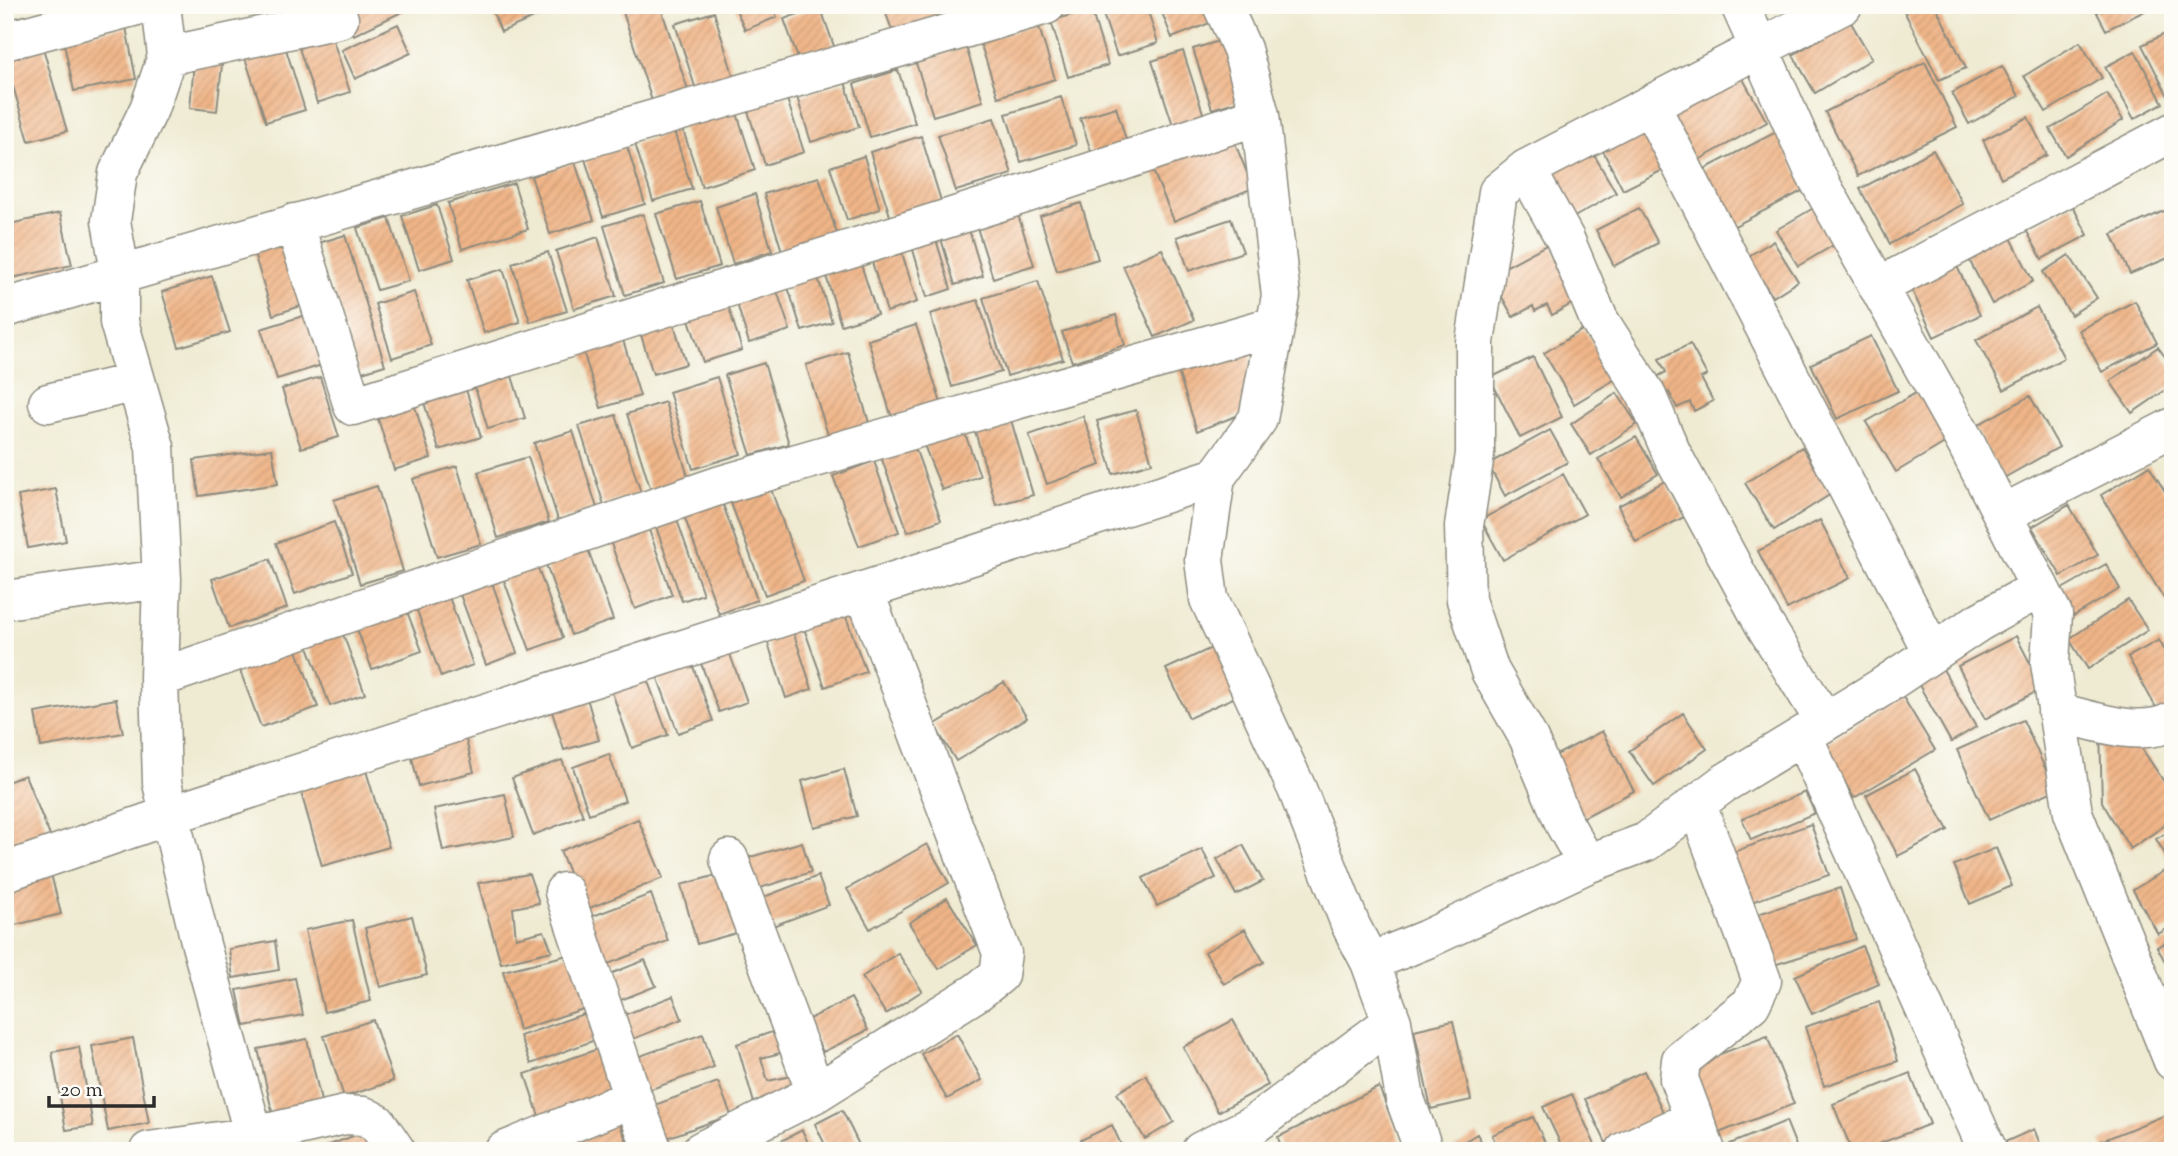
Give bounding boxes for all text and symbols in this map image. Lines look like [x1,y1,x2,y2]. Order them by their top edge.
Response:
scale bar [49,1065,154,1109]
text: 20 m [60,1076,103,1106]

